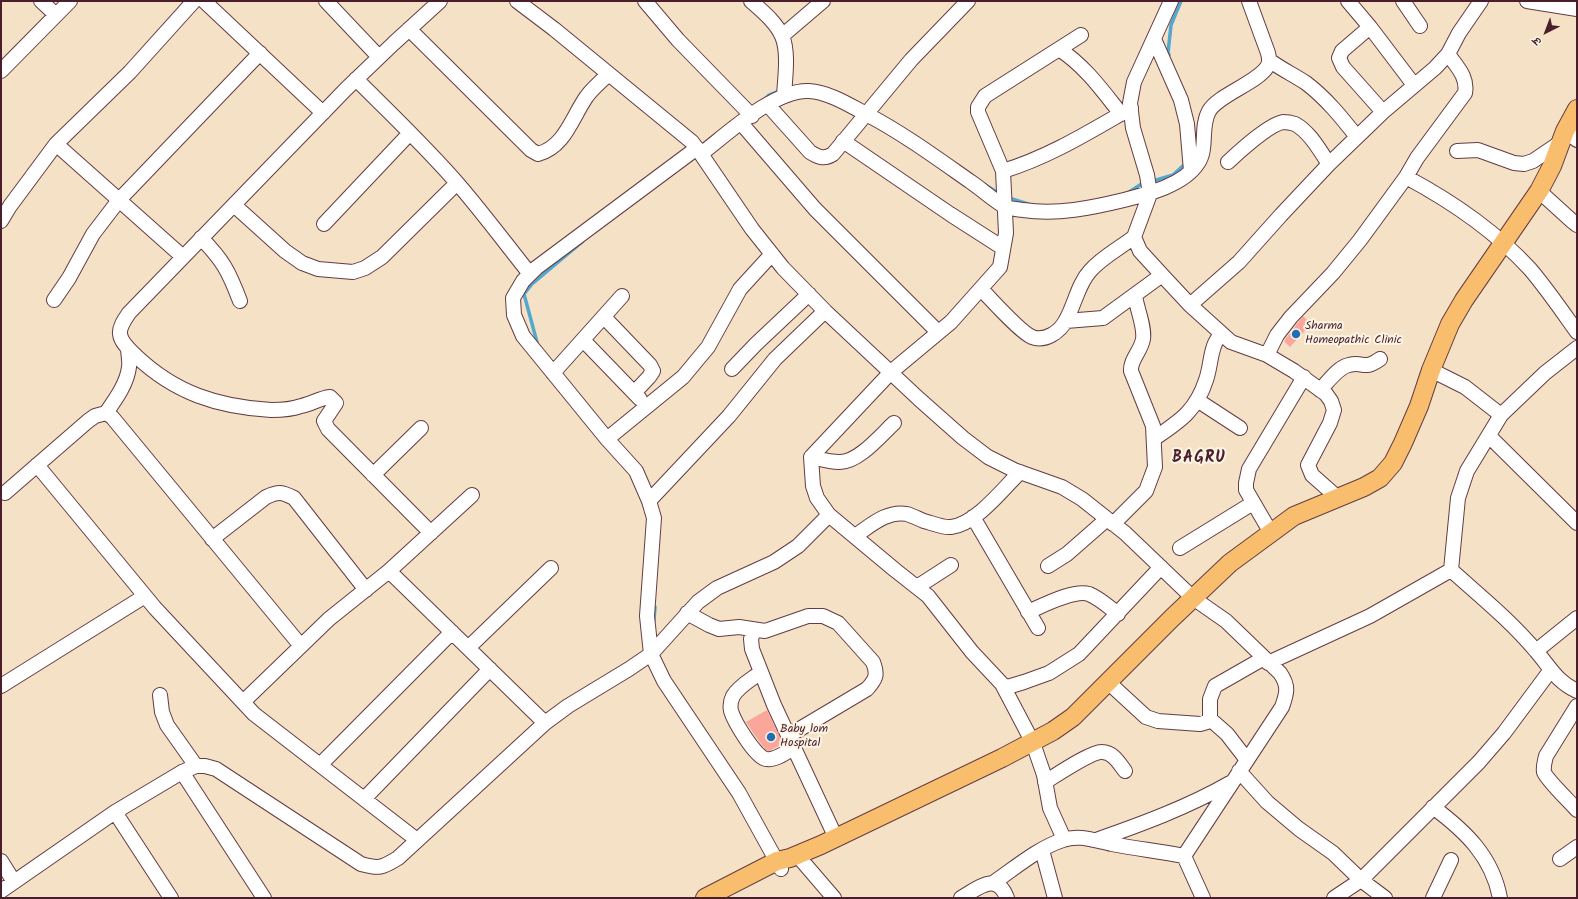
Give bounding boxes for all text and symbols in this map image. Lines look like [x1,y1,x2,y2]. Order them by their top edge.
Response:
north arrow [1526,12,1566,52]
text: उ [1529,32,1547,50]
place label: Sharma Homeopathic Clinic [1305,320,1402,348]
marker: Sharma Homeopathic Clinic [1290,328,1302,340]
district label: BAGRU [1172,449,1226,469]
place label: Baby lom Hospital [780,723,828,751]
marker: Baby lom Hospital [765,731,777,743]

